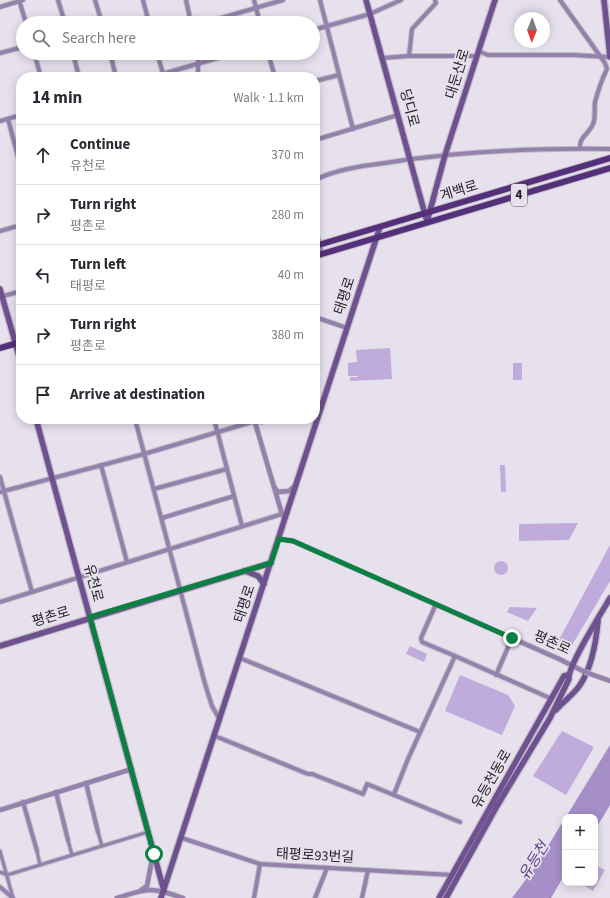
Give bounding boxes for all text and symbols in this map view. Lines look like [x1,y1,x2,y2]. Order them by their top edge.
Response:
north arrow [514,12,550,48]
search box [16,16,320,60]
icon: search [30,27,52,49]
text: Search here [62,28,136,49]
street label: 대둔산로 [441,46,475,102]
text: 14 min [32,86,82,110]
street label: 당디로 [394,87,424,129]
text: Walk · 1.1 km [233,89,304,107]
text: Continue [70,134,130,155]
icon: ahead [32,144,54,166]
text: 370 m [271,146,304,164]
text: 유천로 [70,157,106,175]
street label: 계백로 [438,176,481,206]
road number: 4 [511,184,527,206]
text: Turn right [70,194,136,215]
icon: right [32,204,54,226]
text: 280 m [271,206,304,224]
text: 평촌로 [70,217,106,235]
text: Turn left [70,254,126,275]
icon: left [32,264,54,286]
text: 40 m [278,266,304,284]
street label: 태평로 [330,274,361,317]
text: 태평로 [70,277,106,295]
text: Turn right [70,314,136,335]
icon: right [32,324,54,346]
text: 380 m [271,326,304,344]
text: 평촌로 [70,337,106,355]
icon: arrive [32,384,54,406]
text: Arrive at destination [70,384,205,405]
street label: 유천로 [78,562,108,604]
street label: 태평로 [230,582,261,625]
street label: 평촌로 [30,602,73,632]
street label: 평촌로 [530,626,574,660]
route end [503,629,521,647]
street label: 유등천동로 [467,746,517,812]
map controls [562,814,598,886]
button: + [562,814,598,850]
water label: 유등천 [514,836,555,884]
street label: 태평로93번길 [275,844,355,868]
route start [145,845,163,863]
button: − [562,850,598,886]

